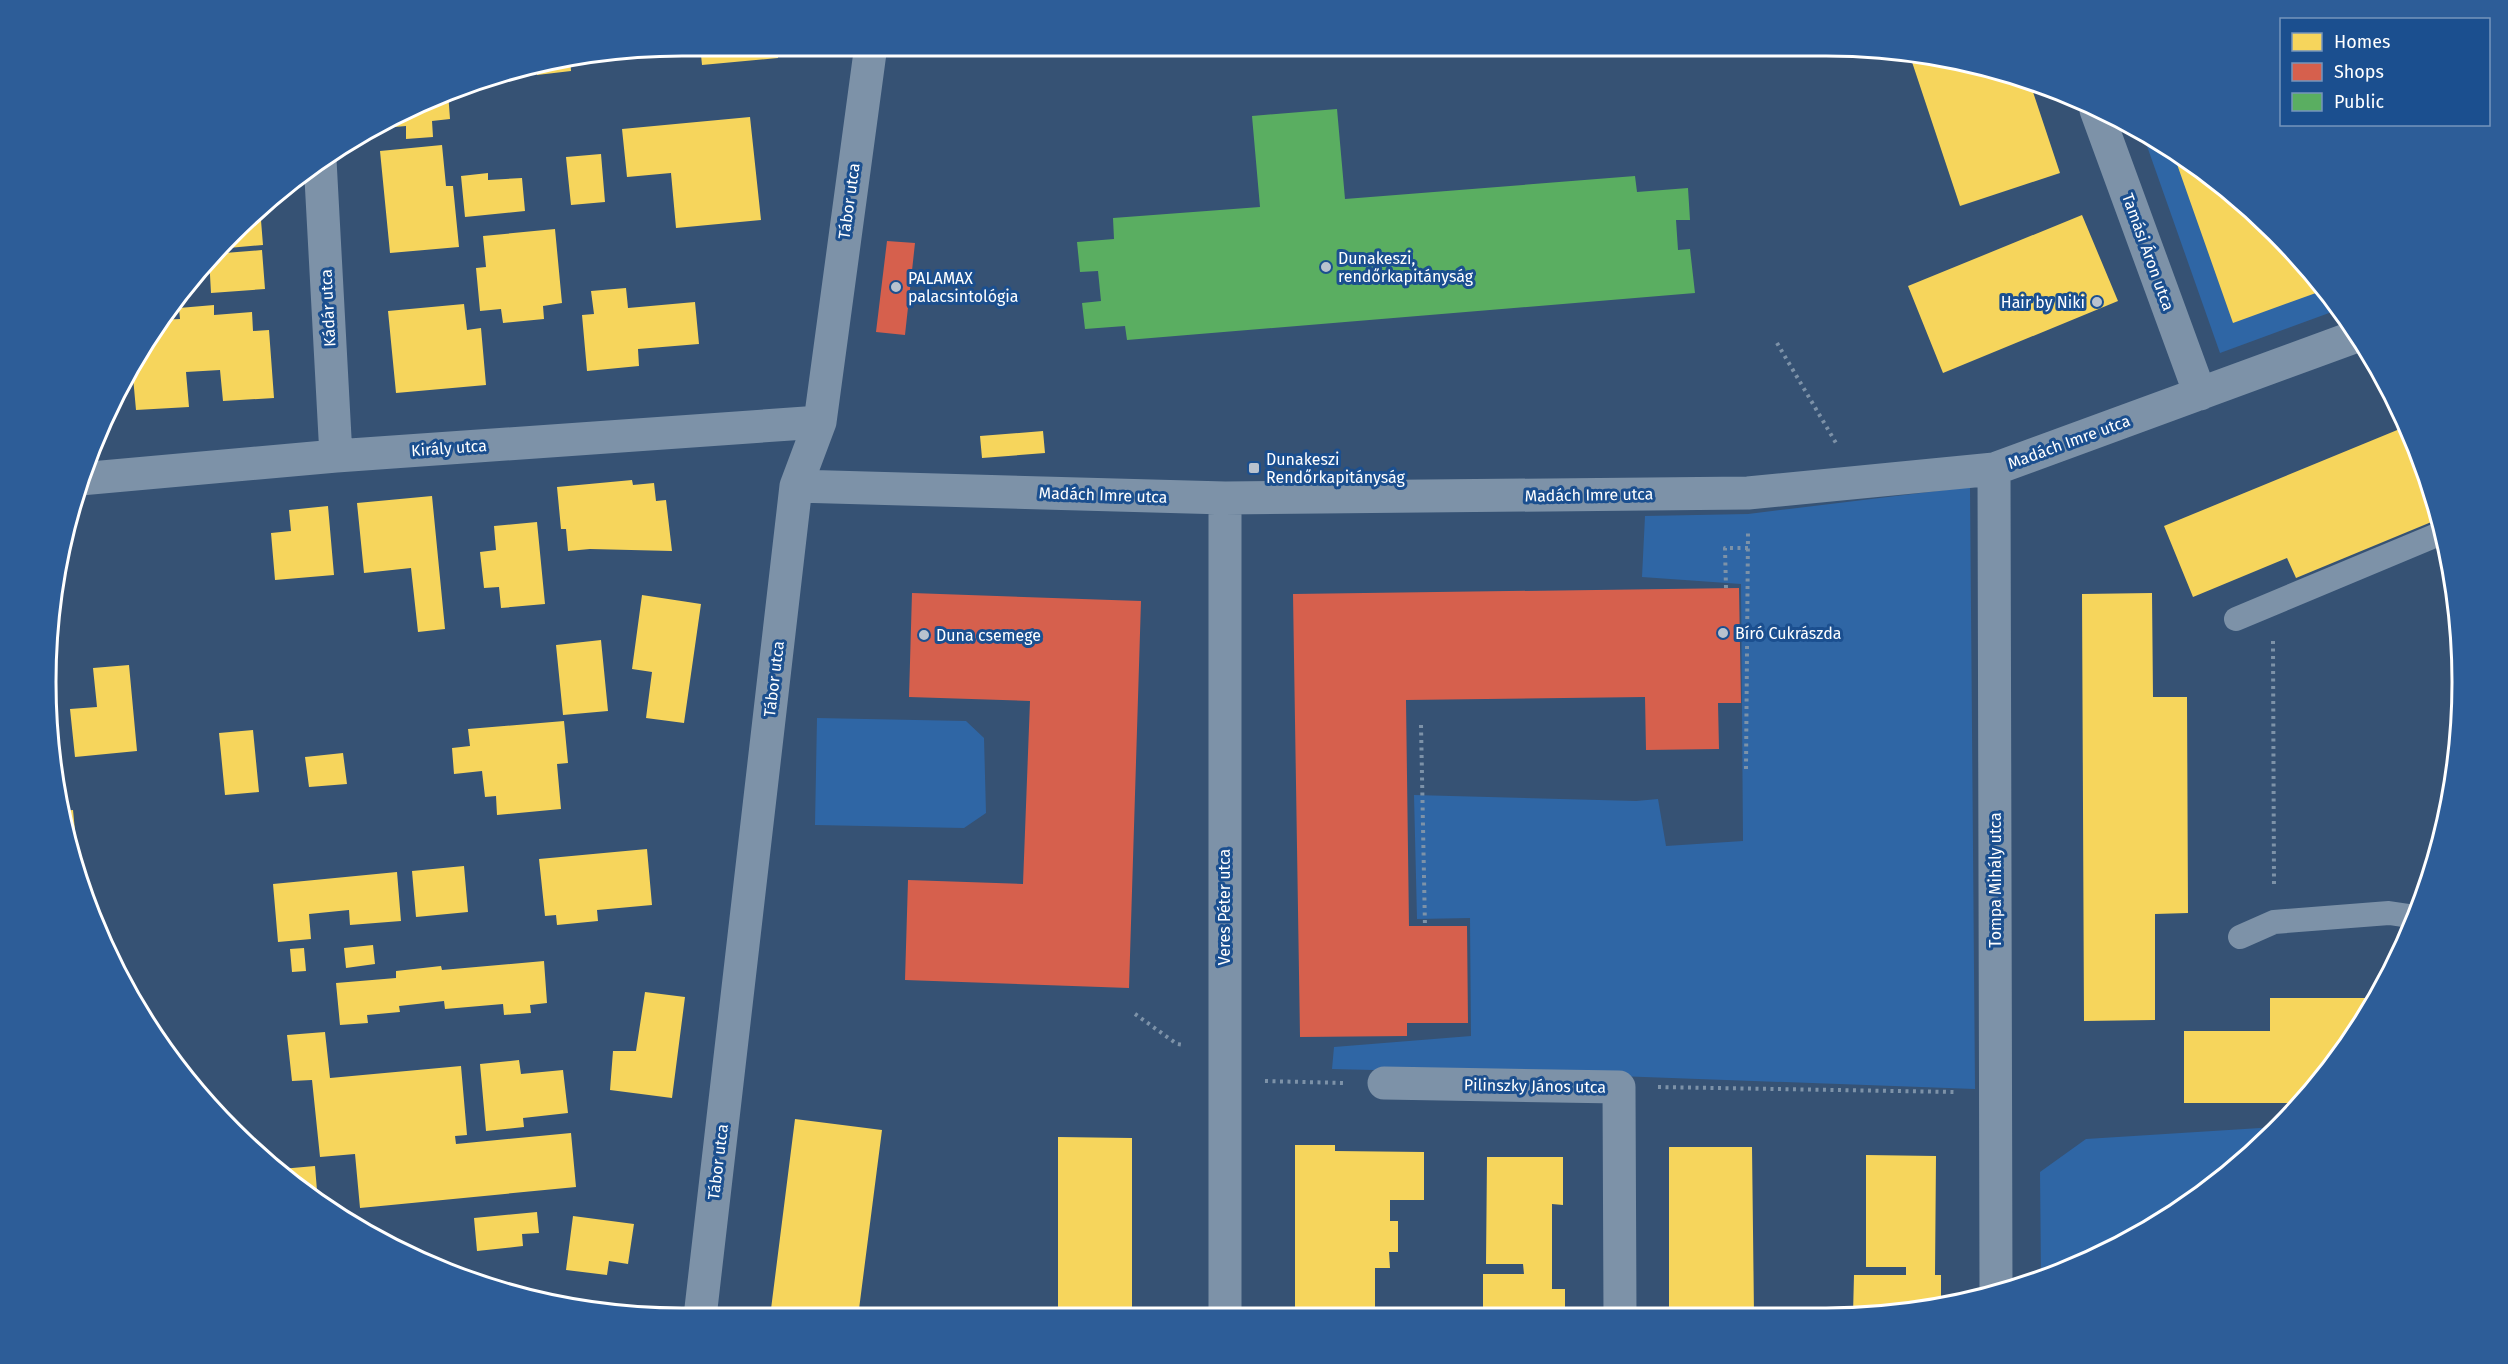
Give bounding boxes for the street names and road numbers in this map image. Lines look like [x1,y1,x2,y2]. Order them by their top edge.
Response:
street label: Tábor utca [834,162,864,240]
street label: Tamási Áron utca [2118,190,2179,313]
street label: Kádár utca [316,269,340,347]
street label: Madách Imre utca [2005,411,2133,473]
street label: Király utca [411,436,487,460]
street label: Madách Imre utca [1038,483,1168,507]
street label: Madách Imre utca [1524,484,1654,506]
street label: Tábor utca [760,640,788,718]
street label: Tompa Mihály utca [1986,812,2005,948]
street label: Veres Péter utca [1215,849,1234,965]
street label: Pilinszky János utca [1464,1075,1606,1097]
street label: Tábor utca [704,1123,732,1201]

